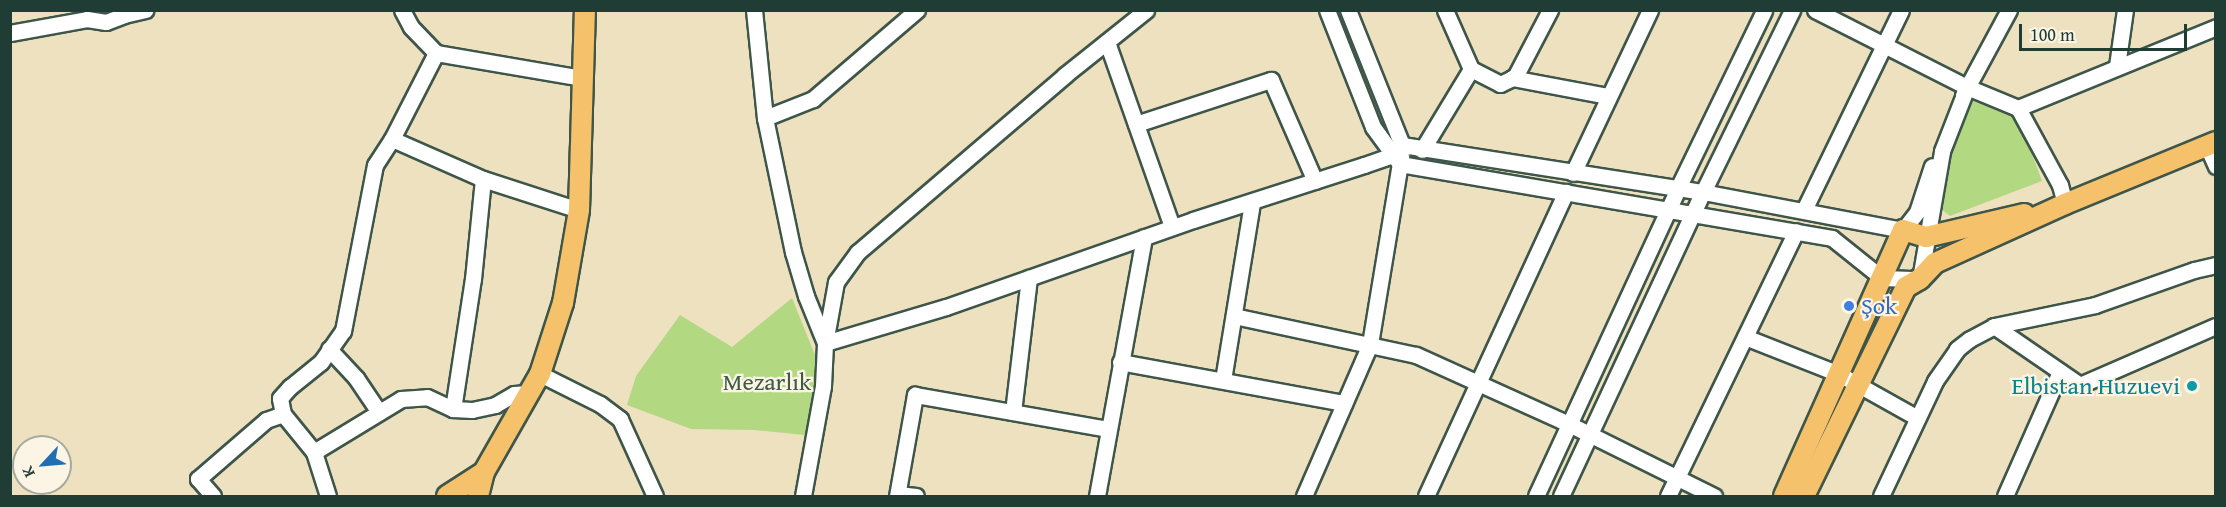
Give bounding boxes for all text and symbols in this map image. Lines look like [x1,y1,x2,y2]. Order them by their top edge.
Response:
scale bar [2022,12,2190,50]
text: 100 m [2030,21,2075,48]
place label: Şok [1861,292,1897,320]
marker: Şok [1842,299,1856,313]
park label: Mezarlık [723,368,811,396]
place label: Elbistan Huzuevi [2012,372,2180,400]
marker: Elbistan Huzuevi [2185,379,2199,393]
north arrow [12,435,72,495]
text: K [15,462,41,482]

